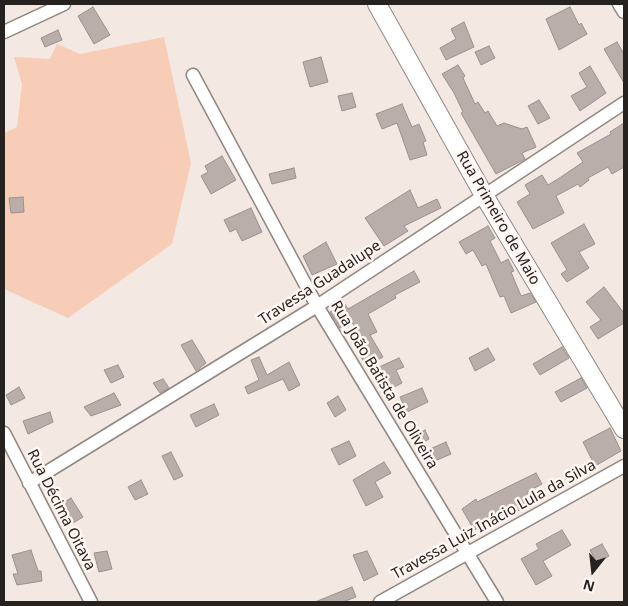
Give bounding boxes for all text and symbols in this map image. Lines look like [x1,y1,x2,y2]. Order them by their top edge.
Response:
street label: Rua Primeiro de Maio [452,148,544,288]
street label: Travessa Guadalupe [256,237,384,329]
street label: Rua João Batista de Oliveira [327,298,441,472]
street label: Rua Décima Oitava [23,447,99,573]
street label: Travessa Luiz Inácio Lula da Silva [389,456,599,584]
north arrow [568,546,618,596]
text: N [581,575,597,597]

